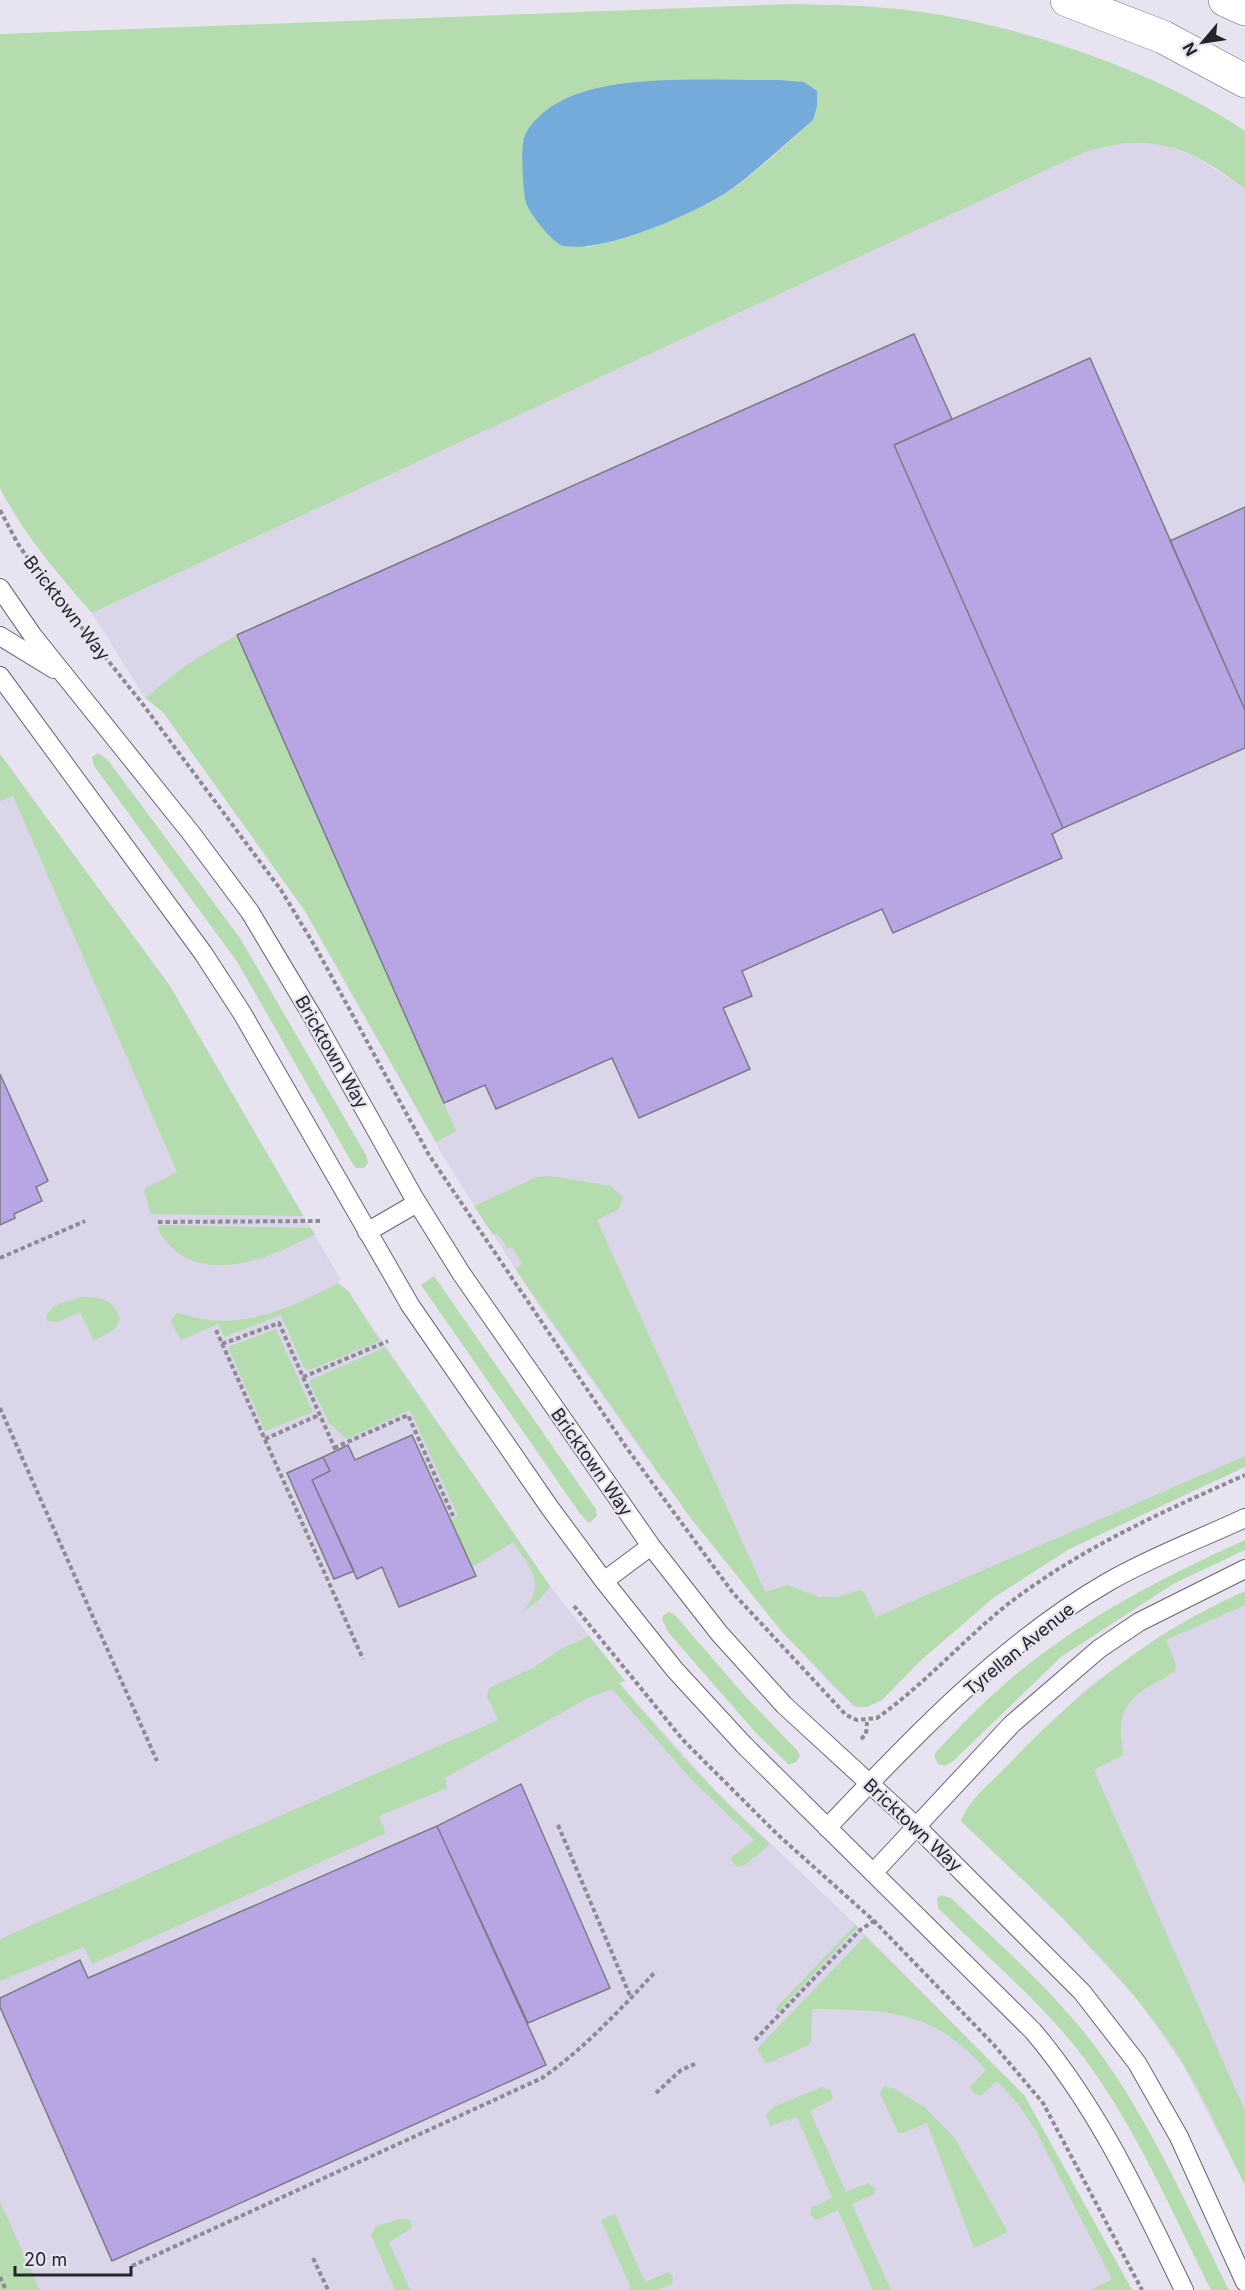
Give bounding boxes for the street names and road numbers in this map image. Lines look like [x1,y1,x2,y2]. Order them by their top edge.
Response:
street label: Bricktown Way [20,552,114,664]
street label: Bricktown Way [291,992,373,1112]
street label: Bricktown Way [547,1404,637,1520]
street label: Tyrellan Avenue [960,1598,1078,1700]
street label: Bricktown Way [859,1774,967,1876]

